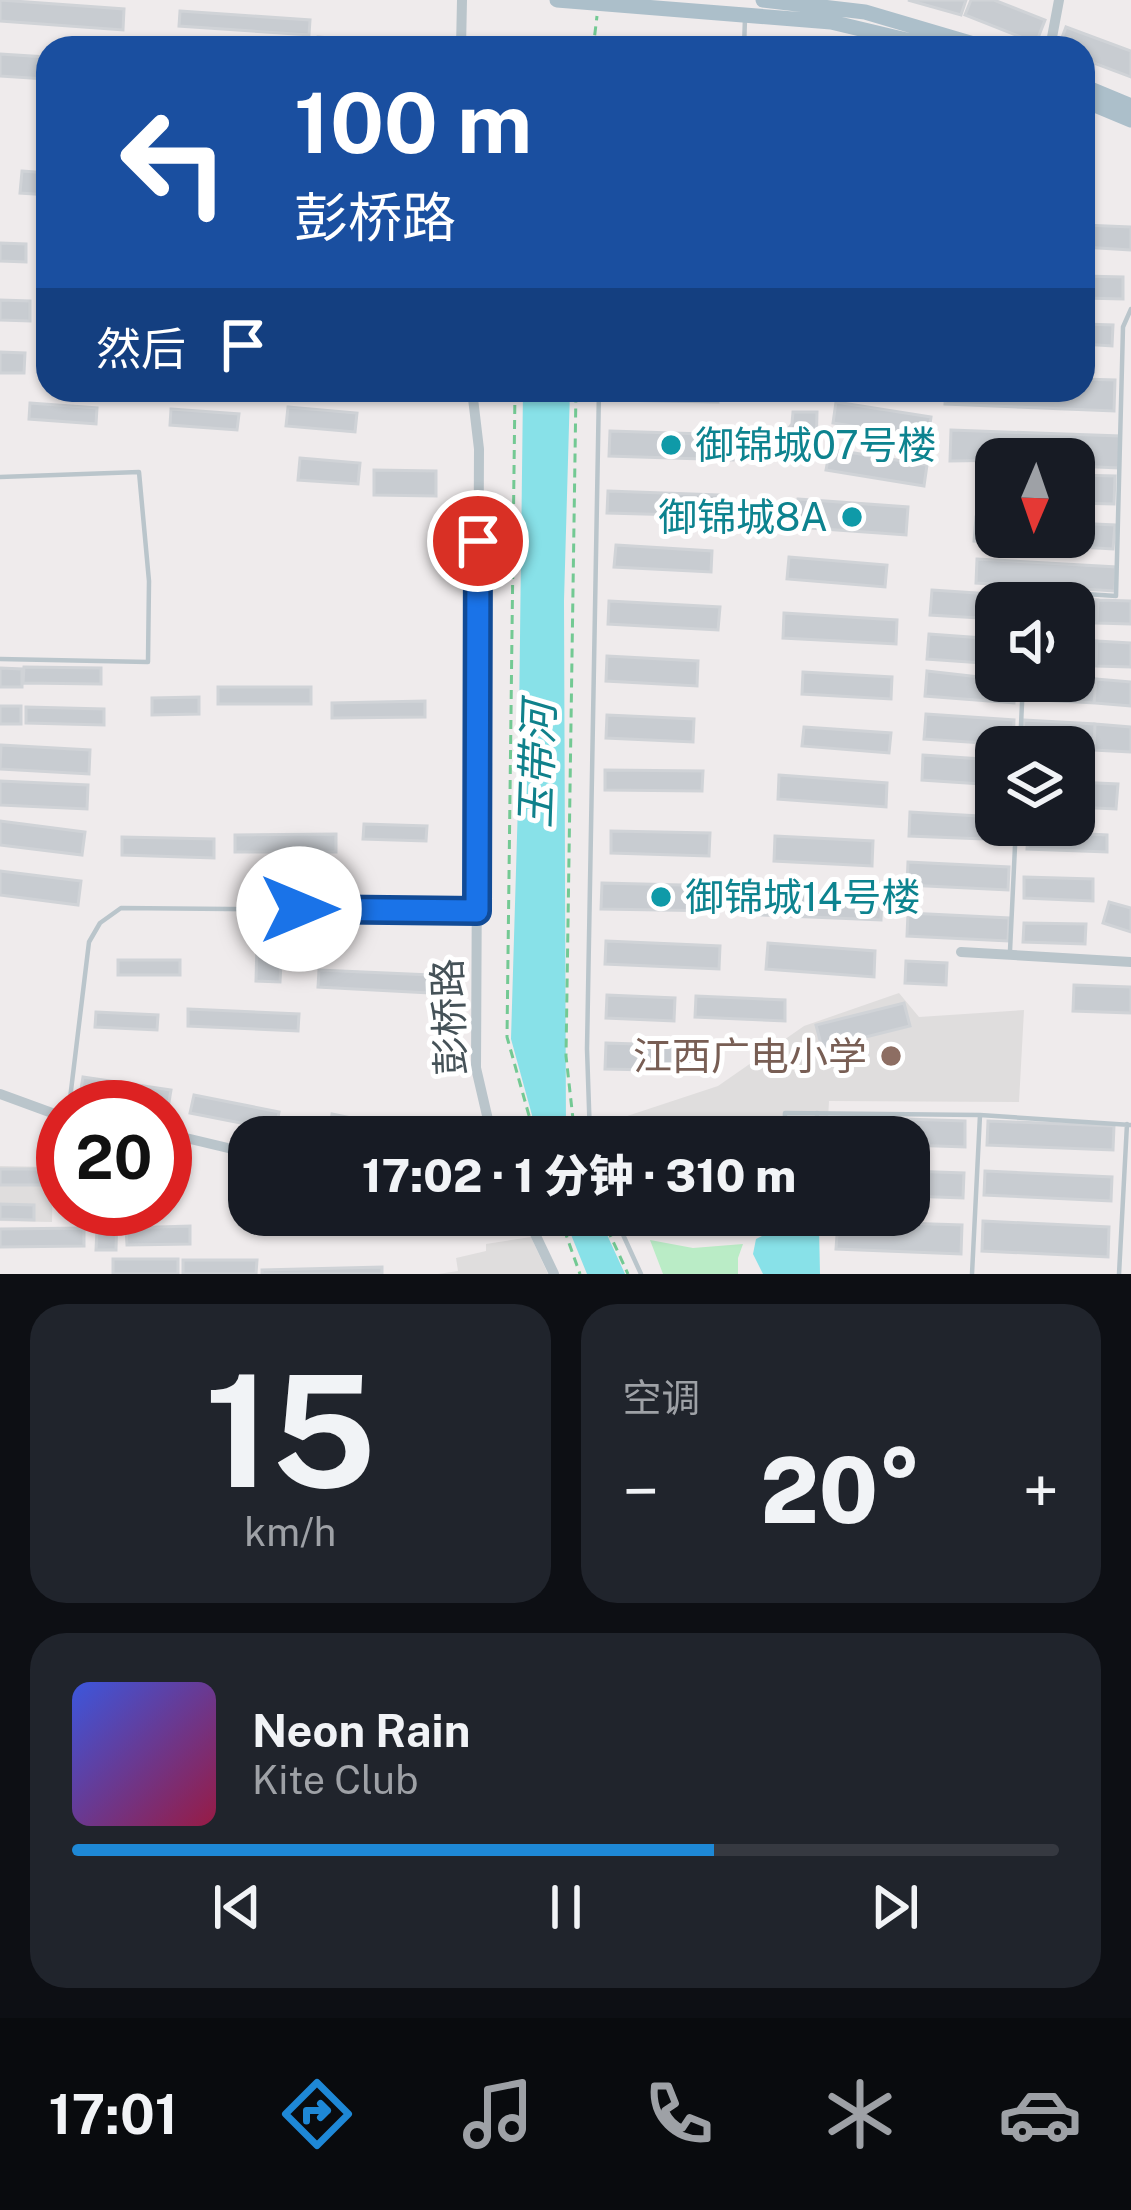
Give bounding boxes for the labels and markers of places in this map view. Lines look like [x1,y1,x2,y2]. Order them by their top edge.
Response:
place label: 御锦城07号楼 [695,422,937,468]
marker: 御锦城07号楼 [658,432,684,458]
pin [427,490,529,592]
place label: 御锦城8A [658,494,828,540]
marker: 御锦城8A [839,504,865,530]
place label: 御锦城14号楼 [685,874,920,920]
marker: 御锦城14号楼 [648,884,674,910]
place label: 江西广电小学 [633,1033,867,1079]
marker: 江西广电小学 [878,1043,904,1069]

